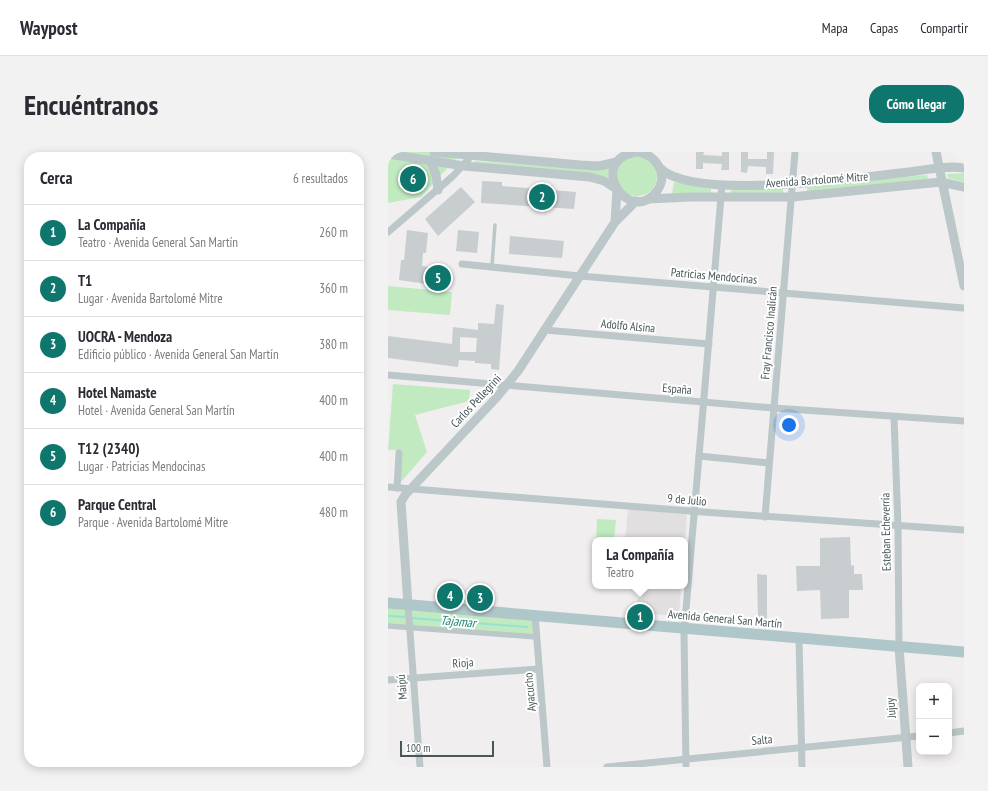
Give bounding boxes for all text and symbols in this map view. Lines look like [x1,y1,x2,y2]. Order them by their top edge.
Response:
text: Waypost [20,16,77,40]
text: Mapa [822,19,848,37]
text: Capas [870,19,898,37]
text: Compartir [920,19,968,37]
button: Cómo llegar [869,85,964,123]
text: Encuéntranos [24,86,158,123]
pin: 6 [400,164,426,194]
text: Cerca [40,167,73,189]
street label: Avenida Bartolomé Mitre [765,168,869,191]
text: 6 resultados [293,170,348,187]
pin: 2 [529,182,555,212]
text: La Compañía [78,215,146,234]
text: 1 [50,224,56,241]
text: 260 m [319,224,348,241]
text: Teatro · Avenida General San Martín [78,234,238,251]
pin: 5 [425,263,451,293]
street label: Patricias Mendocinas [670,264,758,287]
text: T1 [78,271,92,290]
text: 2 [50,280,56,297]
text: 360 m [319,280,348,297]
street label: Fray Francisco Inalicán [757,286,780,380]
text: Lugar · Avenida Bartolomé Mitre [78,290,223,307]
street label: Adolfo Alsina [600,316,656,335]
text: UOCRA - Mendoza [78,327,172,346]
text: 3 [50,336,56,353]
text: 380 m [319,336,348,353]
text: Edificio público · Avenida General San Martín [78,346,279,363]
street label: Carlos Pellegrini [447,371,504,430]
street label: España [662,380,692,397]
text: Hotel Namaste [78,383,157,402]
text: 4 [50,392,56,409]
text: 400 m [319,392,348,409]
text: Hotel · Avenida General San Martín [78,402,235,419]
your location [779,415,799,435]
text: T12 (2340) [78,439,140,458]
text: 5 [50,448,56,465]
text: 400 m [319,448,348,465]
text: Lugar · Patricias Mendocinas [78,458,205,475]
street label: 9 de Julio [667,490,707,509]
street label: Esteban Echeverría [877,493,894,571]
text: Parque Central [78,495,156,514]
text: 6 [50,504,56,521]
text: 480 m [319,504,348,521]
text: Parque · Avenida Bartolomé Mitre [78,514,228,531]
popup [592,537,688,589]
text: La Compañía [606,545,674,564]
text: Teatro [606,564,634,581]
pin: 4 [437,581,463,611]
pin: 3 [467,583,493,613]
pin: 1 [627,602,653,632]
street label: Avenida General San Martín [667,606,783,631]
water label: Tajamar [440,611,479,632]
street label: Rioja [452,654,474,671]
street label: Ayacucho [520,672,539,712]
street label: Maipú [393,674,410,700]
map controls [916,683,952,755]
button: + [916,683,952,719]
street label: Jujuy [882,697,899,720]
button: − [916,719,952,755]
street label: Salta [751,731,773,748]
scale bar [400,739,494,758]
text: 100 m [406,741,430,755]

